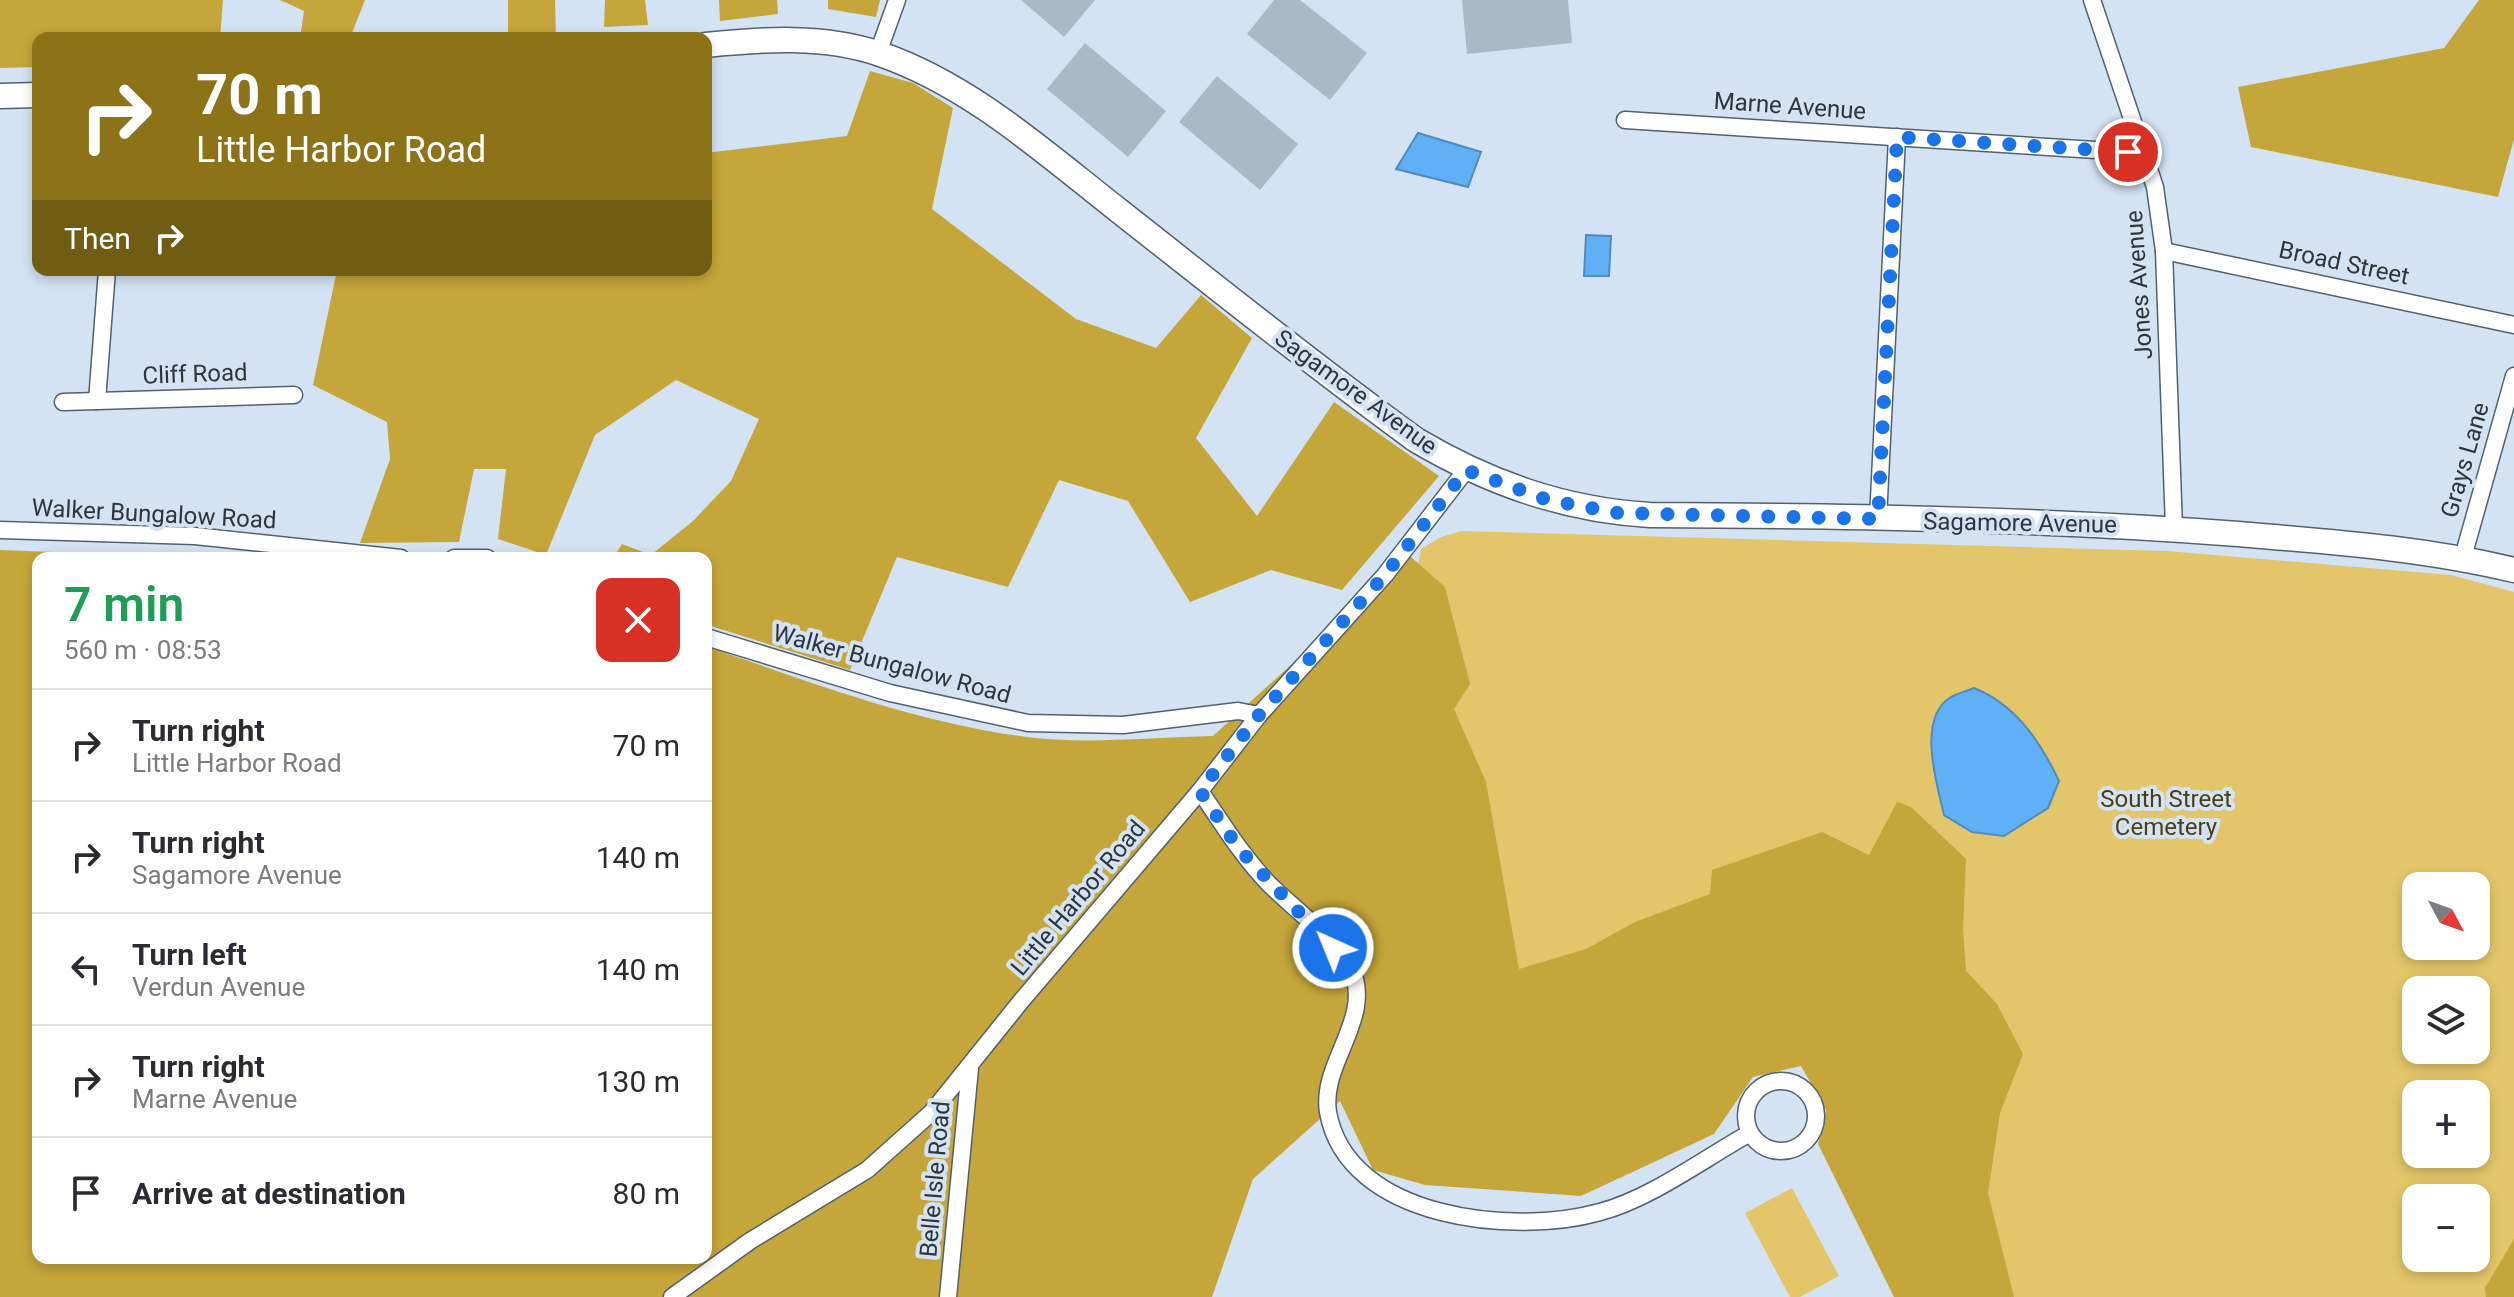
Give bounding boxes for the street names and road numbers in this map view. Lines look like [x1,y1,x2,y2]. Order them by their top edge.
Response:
street label: Marne Avenue [1713,87,1867,125]
street label: Jones Avenue [2120,209,2158,361]
street label: Broad Street [2276,236,2412,290]
street label: Sagamore Avenue [1269,324,1443,460]
street label: Cliff Road [142,358,248,390]
street label: Grays Lane [2435,399,2495,521]
street label: Walker Bungalow Road [31,494,277,534]
street label: Sagamore Avenue [1923,507,2117,539]
street label: Walker Bungalow Road [770,619,1014,709]
street label: Little Harbor Road [1005,815,1151,981]
street label: Belle Isle Road [914,1100,956,1258]

